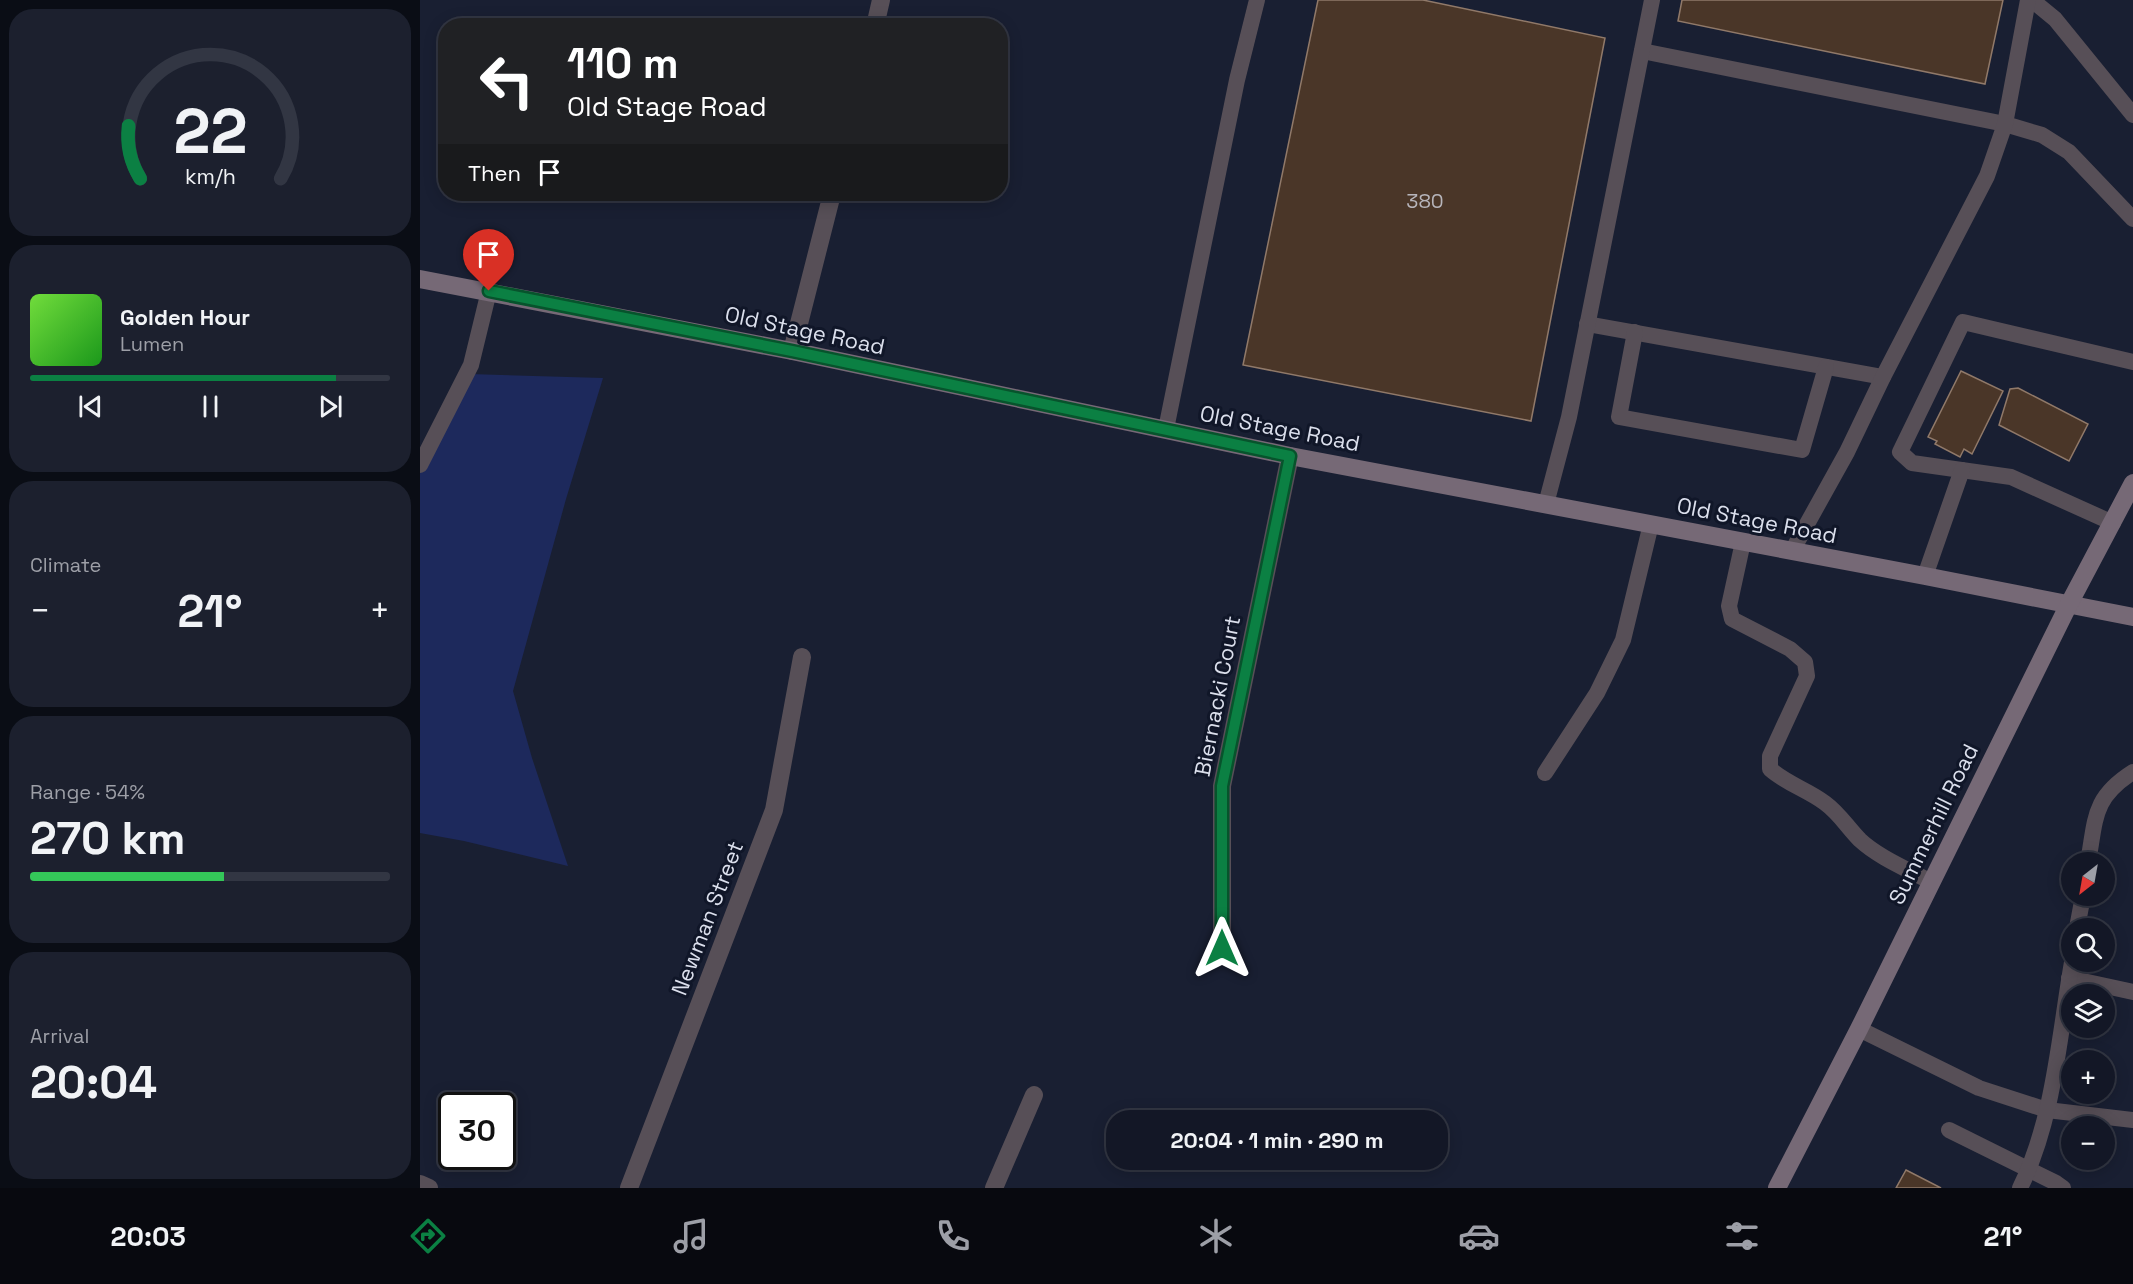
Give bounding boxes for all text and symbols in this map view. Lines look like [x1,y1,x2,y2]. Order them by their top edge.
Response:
text: 110 m [567,37,679,90]
icon: left [468,42,546,120]
text: Old Stage Road [567,89,767,124]
text: 22 [173,93,247,172]
icon: arrive [533,156,566,189]
text: Then [468,159,521,187]
text: km/h [184,164,236,191]
house number: 380 [1406,188,1444,214]
pin [463,229,514,291]
icon: arrive [472,238,505,271]
street label: Old Stage Road [723,299,887,361]
text: Golden Hour [120,303,250,331]
text: Lumen [120,331,184,357]
icon: previous [74,390,107,423]
icon: pause [194,390,227,423]
icon: next [314,390,347,423]
street label: Old Stage Road [1198,399,1362,457]
street label: Old Stage Road [1675,491,1839,549]
text: Climate [30,552,101,578]
text: 21° [178,583,242,640]
text: − [30,590,50,632]
text: + [370,590,390,632]
street label: Biernacki Court [1188,613,1246,779]
street label: Summerhill Road [1882,739,1984,909]
text: Range · 54% [30,779,145,805]
text: 270 km [30,810,185,867]
street label: Newman Street [665,837,749,999]
north arrow [2061,852,2115,906]
map controls [2061,852,2115,1170]
position arrow [1190,916,1254,980]
button: search [2061,918,2115,972]
button: layers [2061,984,2115,1038]
text: Arrival [30,1023,89,1049]
button: + [2061,1050,2115,1104]
text: 20:04 [30,1054,157,1111]
speed limit sign: 30 [438,1092,516,1170]
button: − [2061,1116,2115,1170]
text: 20:04 · 1 min · 290 m [1170,1126,1384,1154]
icon: directions [407,1215,449,1257]
icon: music [670,1215,712,1257]
icon: phone [932,1215,974,1257]
icon: climate [1195,1215,1237,1257]
icon: car [1458,1215,1500,1257]
icon: filters [1721,1215,1763,1257]
text: 20:03 [110,1219,186,1254]
text: 21° [1984,1219,2022,1254]

